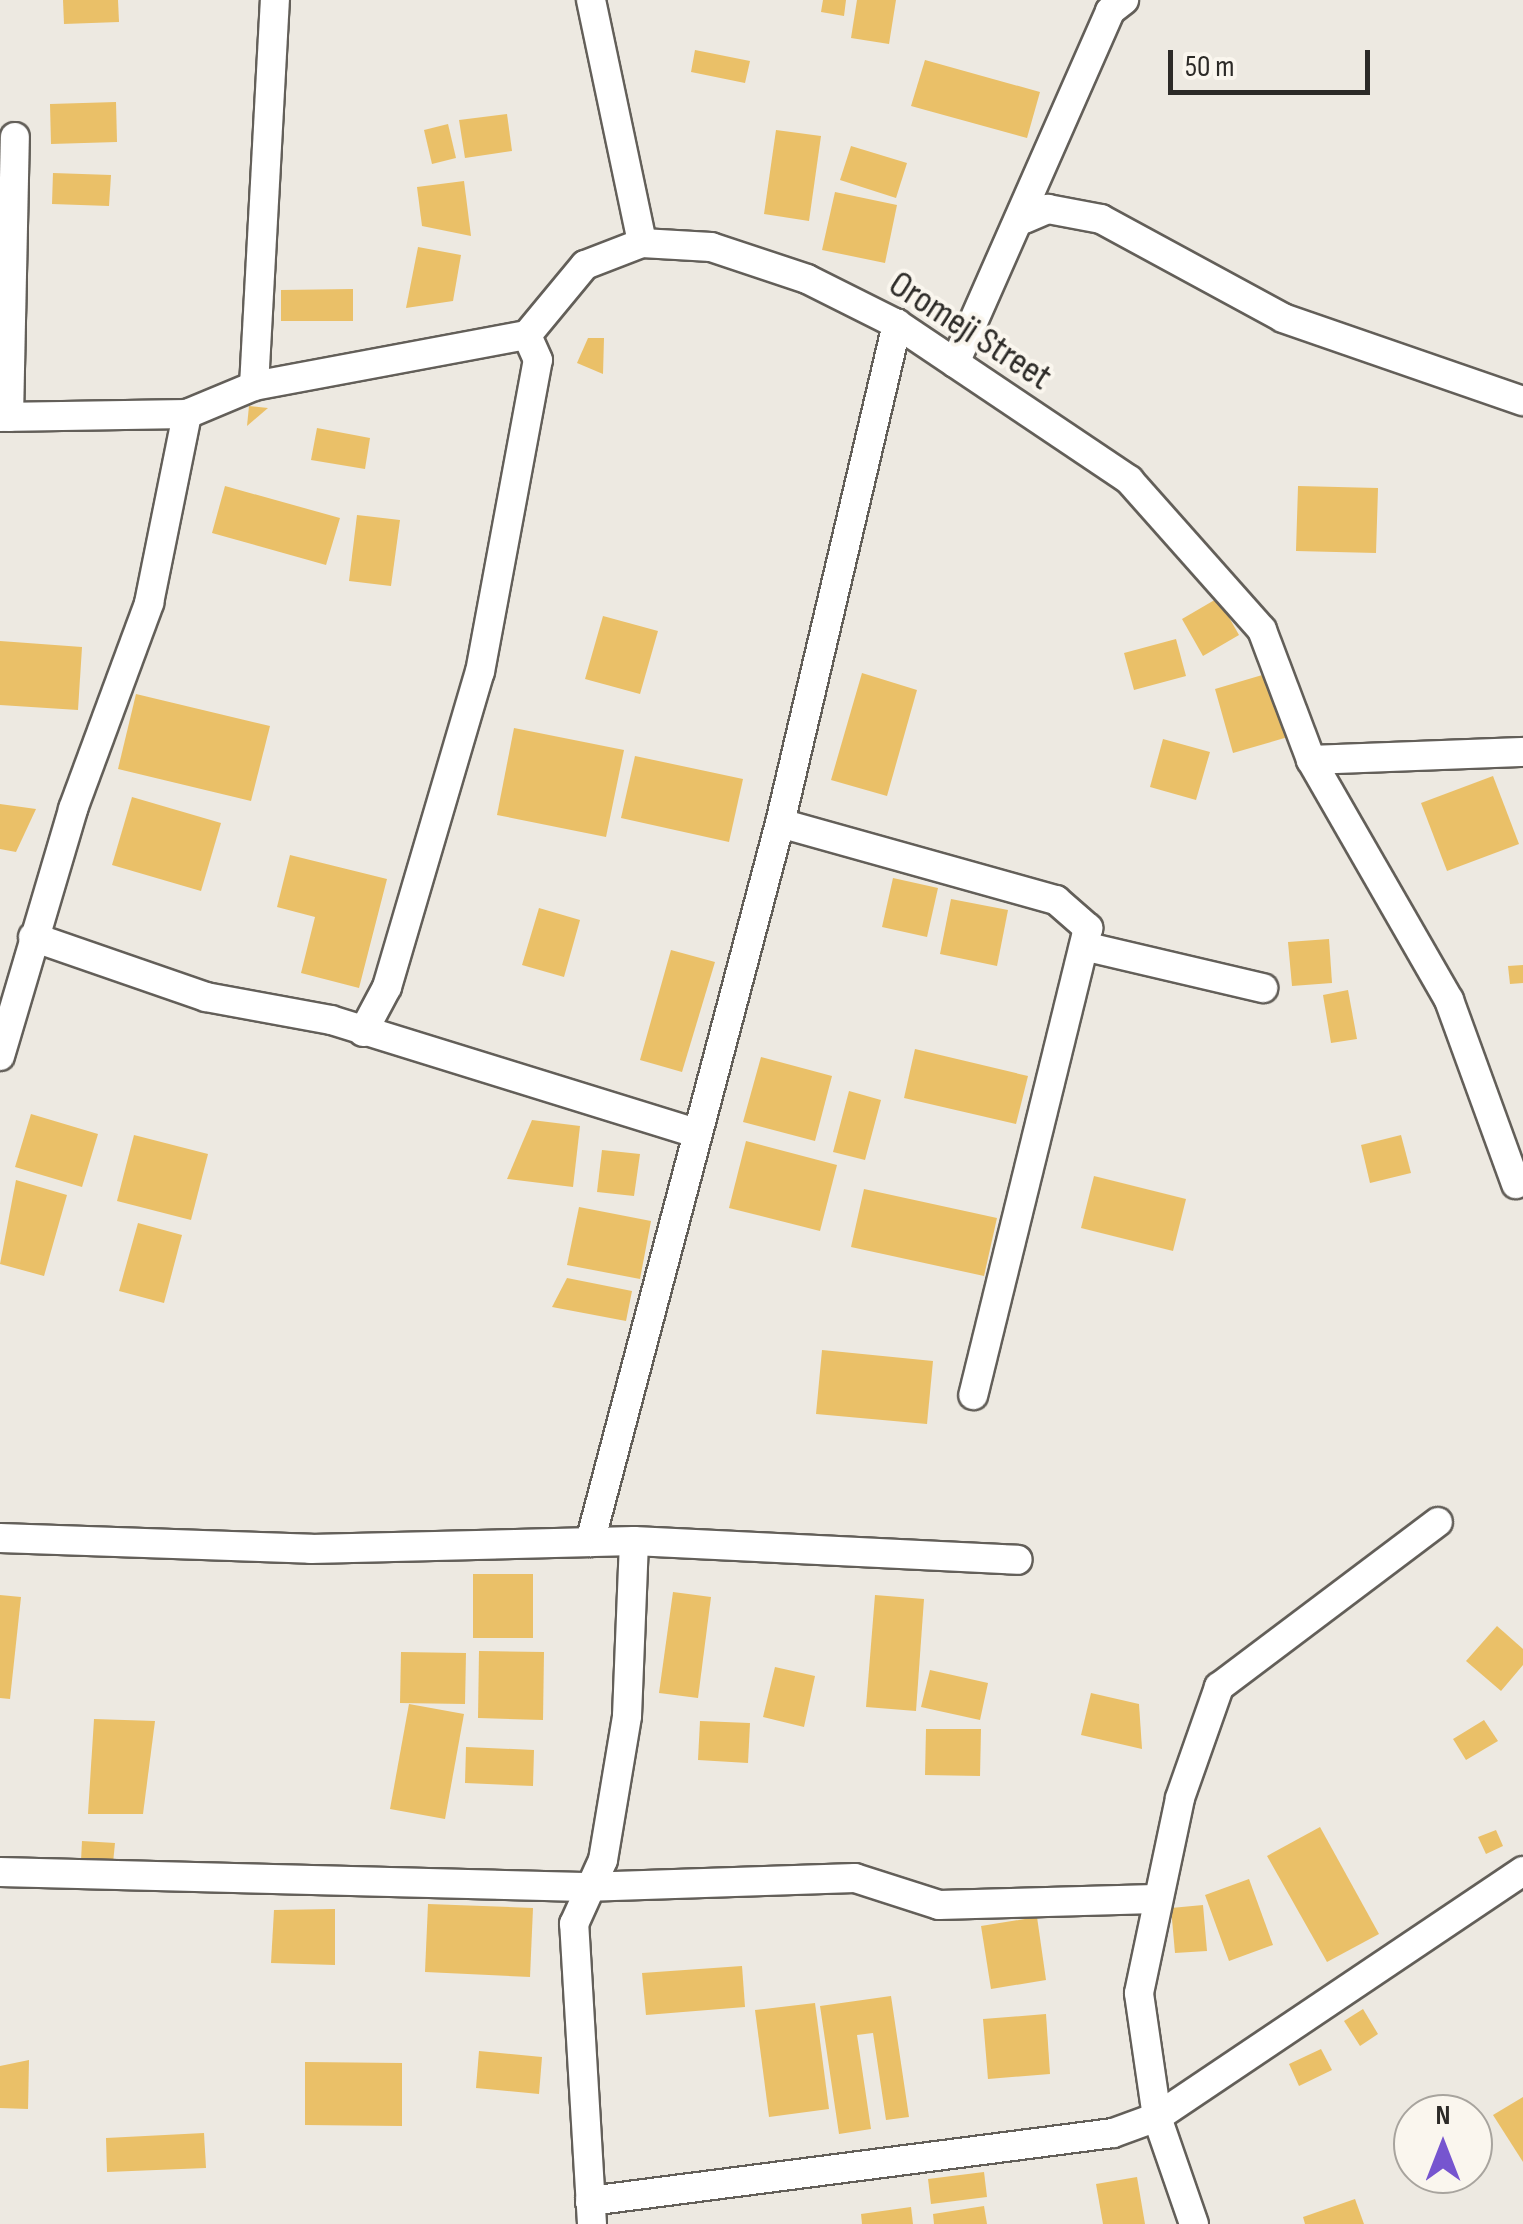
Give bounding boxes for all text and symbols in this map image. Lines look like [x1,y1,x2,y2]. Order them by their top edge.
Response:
scale bar [1173,30,1376,92]
text: 50 m [1185,49,1234,85]
street label: Oromeji Street [880,262,1060,400]
north arrow [1393,2094,1493,2194]
text: N [1436,2099,1450,2132]

